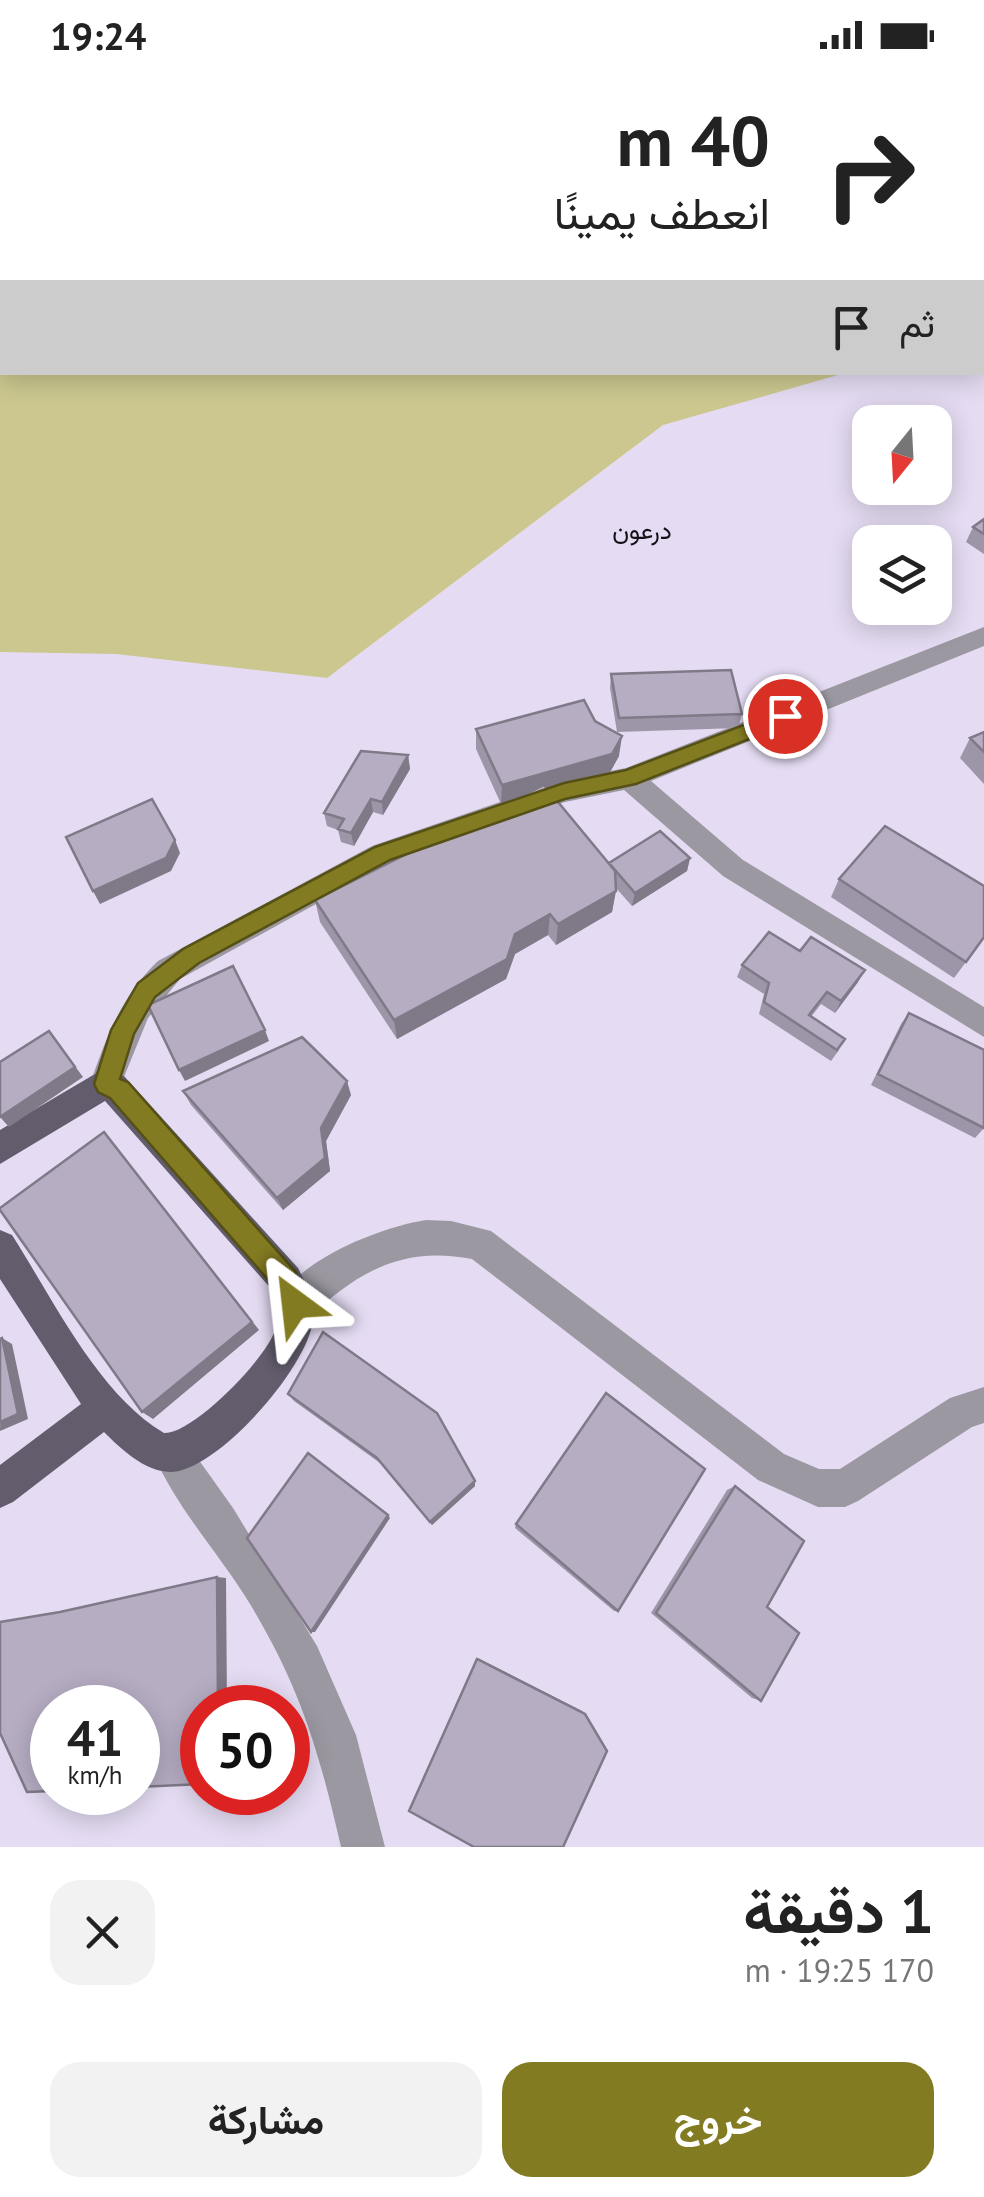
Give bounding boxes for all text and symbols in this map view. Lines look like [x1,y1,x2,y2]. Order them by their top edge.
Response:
text: 19:24 [50,11,146,60]
text: 40 m [617,95,770,185]
icon: right [805,110,935,240]
text: انعطف يمينًا [554,183,770,241]
text: ثم [899,298,935,347]
icon: arrive [824,300,879,355]
north arrow [852,405,952,505]
map controls [852,405,952,625]
district label: درعون [612,514,672,546]
button: layers [852,525,952,625]
pin [743,674,828,759]
icon: arrive [758,689,813,744]
position arrow [243,1252,347,1356]
speed limit sign: 50 [180,1685,310,1815]
text: 41 [67,1705,123,1770]
text: km/h [68,1759,122,1791]
text: 1 دقيقة [743,1872,934,1950]
button: close [50,1880,155,1985]
text: 170 m · 19:25 [745,1949,934,1991]
button: مشاركة [50,2062,482,2177]
button: خروج [502,2062,934,2177]

